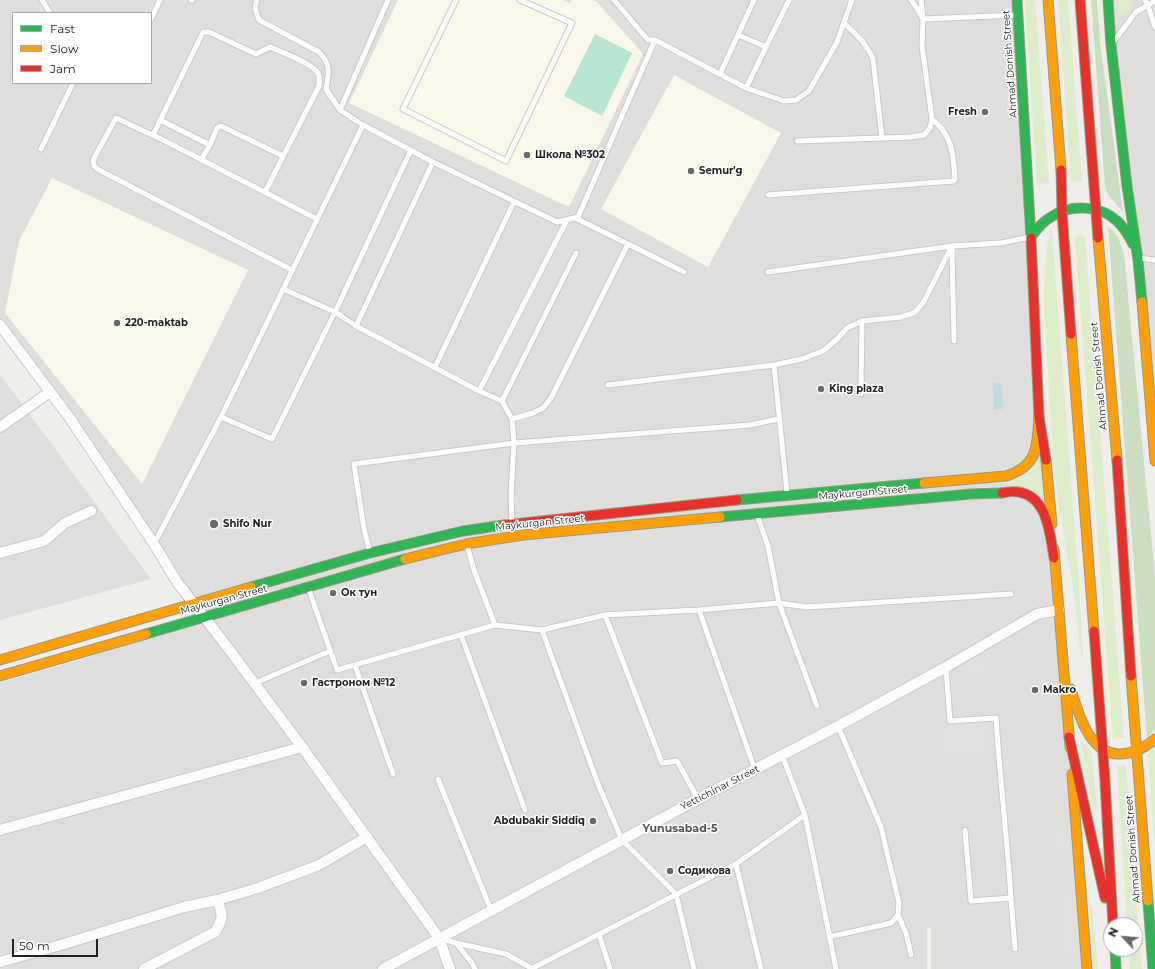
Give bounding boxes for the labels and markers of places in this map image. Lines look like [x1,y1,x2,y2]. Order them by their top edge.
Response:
place label: Fresh [948,106,977,118]
marker: Fresh [980,107,990,117]
place label: Школа №302 [535,149,605,161]
marker: Школа №302 [522,150,532,160]
place label: Semur'g [699,165,743,177]
marker: Semur'g [686,166,696,176]
place label: 220-maktab [125,317,188,329]
marker: 220-maktab [112,318,122,328]
place label: King plaza [829,383,884,395]
marker: King plaza [816,384,826,394]
marker: Shifo Nur [208,518,220,530]
place label: Shifo Nur [223,518,272,530]
place label: Ок тун [341,587,377,599]
marker: Ок тун [328,588,338,598]
place label: Гастроном №12 [312,677,395,689]
marker: Гастроном №12 [299,678,309,688]
place label: Makro [1043,684,1076,696]
marker: Makro [1030,685,1040,695]
place label: Abdubakir Siddiq [494,815,585,827]
marker: Abdubakir Siddiq [588,816,598,826]
place label: Содикова [678,865,731,877]
marker: Содикова [665,866,675,876]

